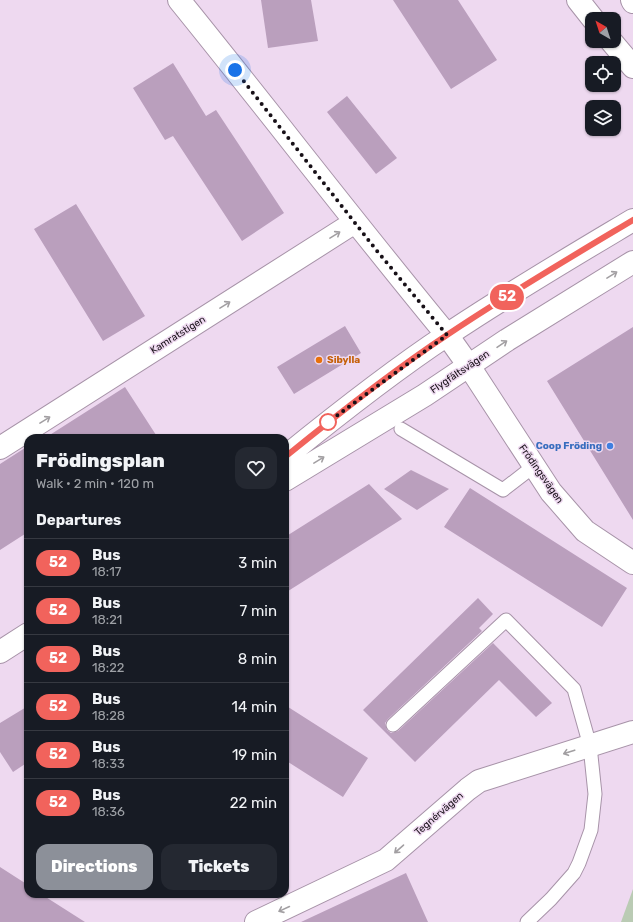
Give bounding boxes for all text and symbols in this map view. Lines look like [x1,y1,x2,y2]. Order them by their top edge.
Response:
north arrow [585,12,621,48]
map controls [585,12,621,136]
button: locate [585,56,621,92]
your location [225,60,245,80]
button: layers [585,100,621,136]
one-way arrow [329,231,340,239]
one-way arrow [606,270,618,278]
line badge: 52 [489,284,525,310]
text: 52 [498,288,516,305]
one-way arrow [219,301,230,309]
street label: Kamratstigen [148,313,208,357]
one-way arrow [496,340,507,348]
street label: Flygfältsvägen [428,348,492,396]
place label: Sibylla [327,354,360,366]
marker: Sibylla [314,355,324,365]
unlabelled marker [319,413,337,431]
one-way arrow [39,416,50,424]
place label: Coop Fröding [536,440,602,452]
marker: Coop Fröding [605,441,615,451]
street label: Frödingsvägen [516,442,566,506]
button: heart [235,447,277,489]
text: Frödingsplan [36,449,165,472]
one-way arrow [313,456,325,464]
text: Walk · 2 min · 120 m [36,476,154,491]
text: Departures [36,511,121,529]
text: Bus [92,546,120,564]
text: 52 [49,554,67,571]
text: 3 min [238,554,277,572]
text: 18:17 [92,564,121,579]
text: Bus [92,594,120,612]
text: 52 [49,602,67,619]
text: 7 min [240,602,277,620]
text: 18:21 [92,612,122,627]
text: Bus [92,642,120,660]
text: 52 [49,650,67,667]
text: 8 min [238,650,277,668]
text: 18:22 [92,660,124,675]
text: Bus [92,690,120,708]
text: 52 [49,698,67,715]
text: 14 min [232,698,277,716]
text: 18:28 [92,708,125,723]
text: Bus [92,738,120,756]
text: 52 [49,746,67,763]
text: 19 min [232,746,277,764]
one-way arrow [563,749,576,756]
text: 18:33 [92,756,125,771]
text: Bus [92,786,120,804]
street label: Tegnérvägen [412,790,466,838]
text: 52 [49,794,67,811]
text: 22 min [230,794,277,812]
text: 18:36 [92,804,125,819]
button: Directions [36,844,153,890]
button: Tickets [161,844,277,890]
one-way arrow [394,845,404,854]
one-way arrow [278,906,290,913]

